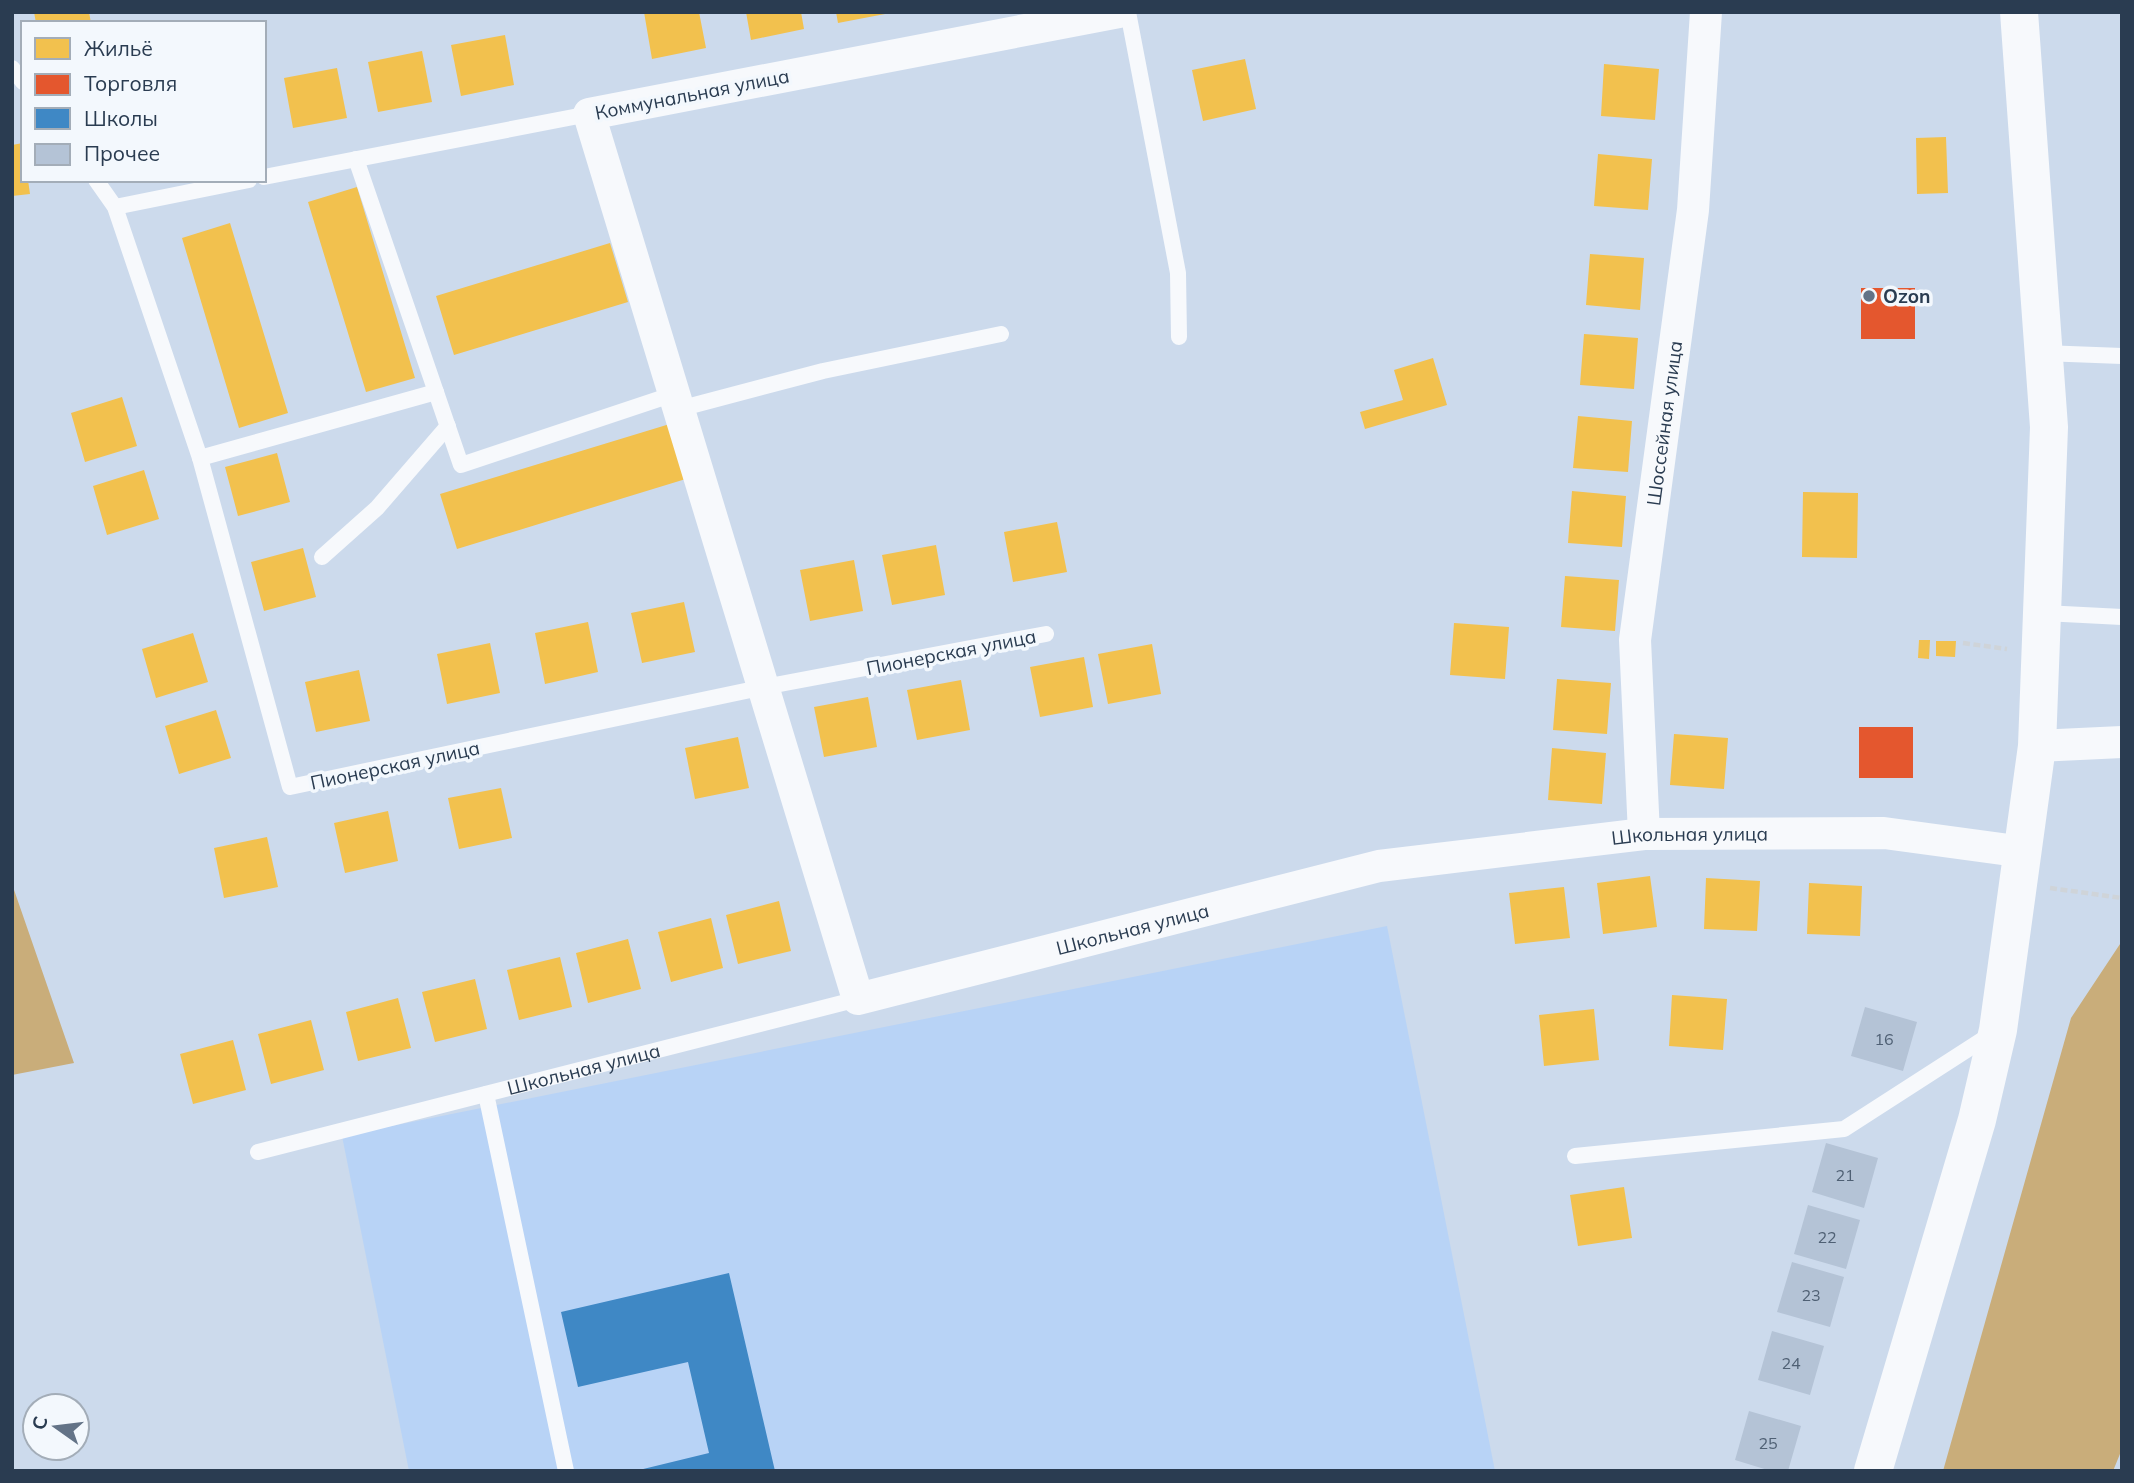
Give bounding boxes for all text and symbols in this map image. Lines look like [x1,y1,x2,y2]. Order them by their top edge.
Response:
legend [21,21,266,182]
text: Жильё [84,35,153,61]
street label: Коммунальная улица [593,63,791,125]
text: Торговля [84,70,177,96]
text: Школы [84,105,158,131]
text: Прочее [84,140,160,166]
place label: Ozon [1883,284,1930,308]
marker: Ozon [1861,288,1877,304]
street label: Шоссейная улица [1641,339,1687,507]
street label: Пионерская улица [864,624,1038,680]
street label: Пионерская улица [308,735,482,795]
street label: Школьная улица [1610,821,1768,850]
street label: Школьная улица [1053,898,1212,960]
house number: 16 [1874,1029,1894,1049]
street label: Школьная улица [505,1038,663,1100]
house number: 21 [1835,1165,1855,1185]
house number: 22 [1817,1227,1837,1247]
house number: 23 [1801,1285,1821,1305]
house number: 24 [1781,1353,1801,1373]
north arrow [21,1392,91,1462]
text: С [26,1414,53,1432]
house number: 25 [1758,1433,1778,1453]

